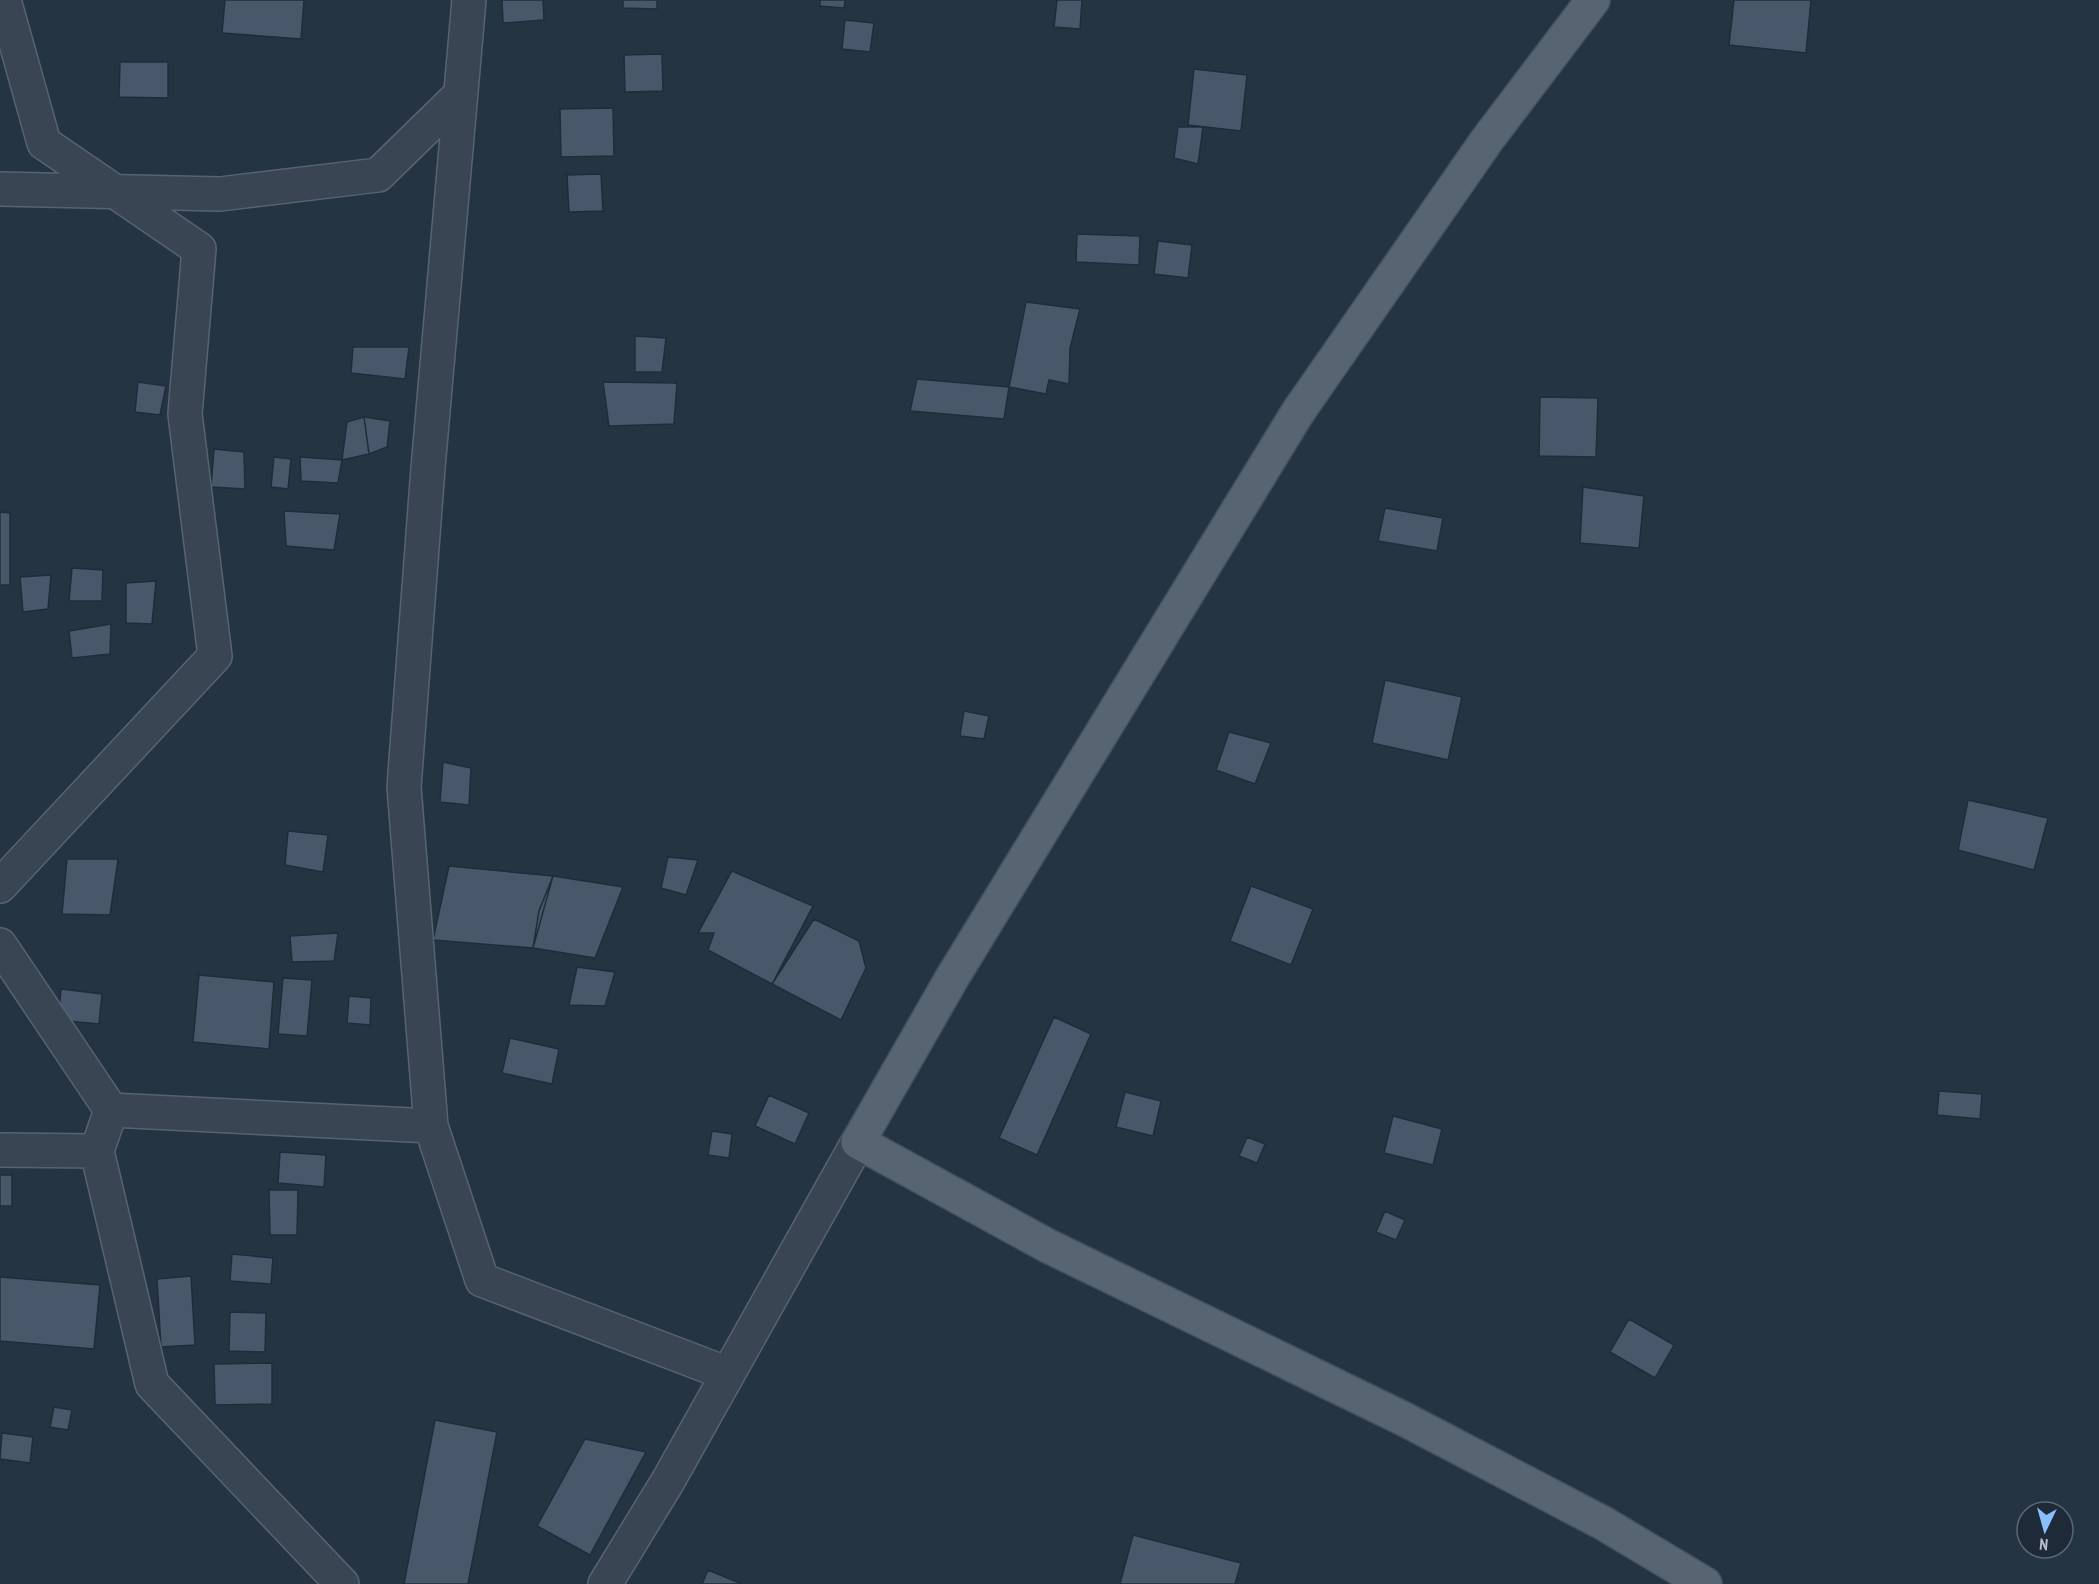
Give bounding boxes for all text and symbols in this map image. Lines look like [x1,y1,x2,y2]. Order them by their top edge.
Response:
north arrow [2015,1500,2075,1560]
text: N [2039,1535,2049,1555]

